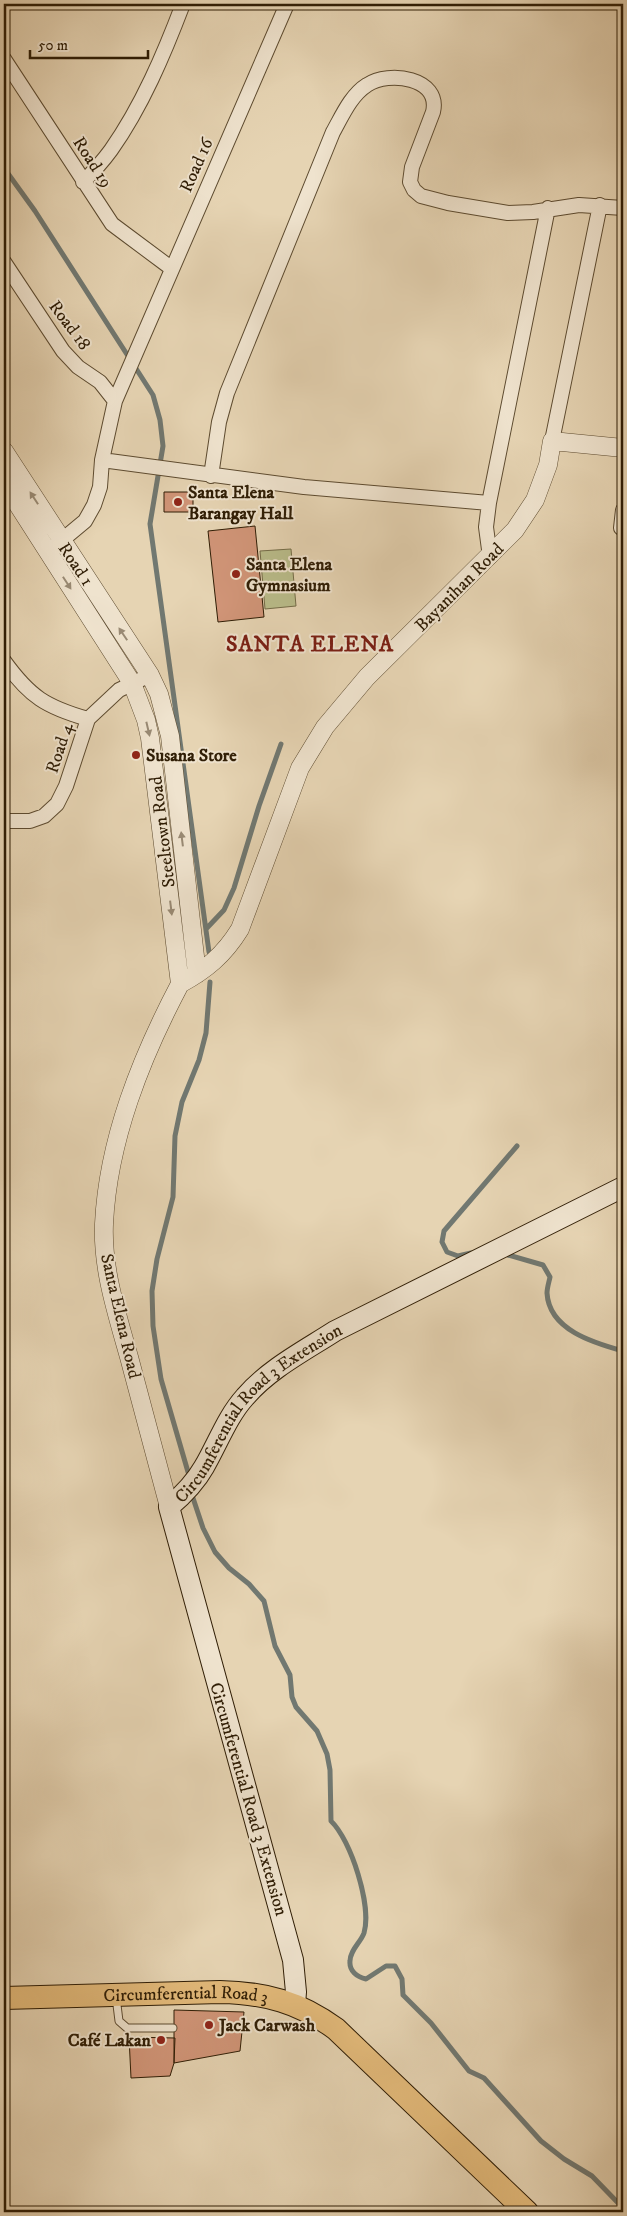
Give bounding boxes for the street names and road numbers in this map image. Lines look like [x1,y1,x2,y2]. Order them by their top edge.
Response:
street label: Road 19 [68,133,117,192]
street label: Road 16 [175,134,219,196]
street label: Road 18 [43,296,95,355]
street label: Road 1 [53,539,98,591]
street label: Bayanihan Road [411,539,509,637]
street label: Road 4 [42,720,79,776]
street label: Steeltown Road [145,775,181,889]
street label: Santa Elena Road [95,1252,145,1381]
street label: Circumferential Road 3 Extension [170,1319,347,1508]
street label: Circumferential Road 3 Extension [204,1680,292,1919]
street label: Circumferential Road 3 [103,1982,270,2009]

